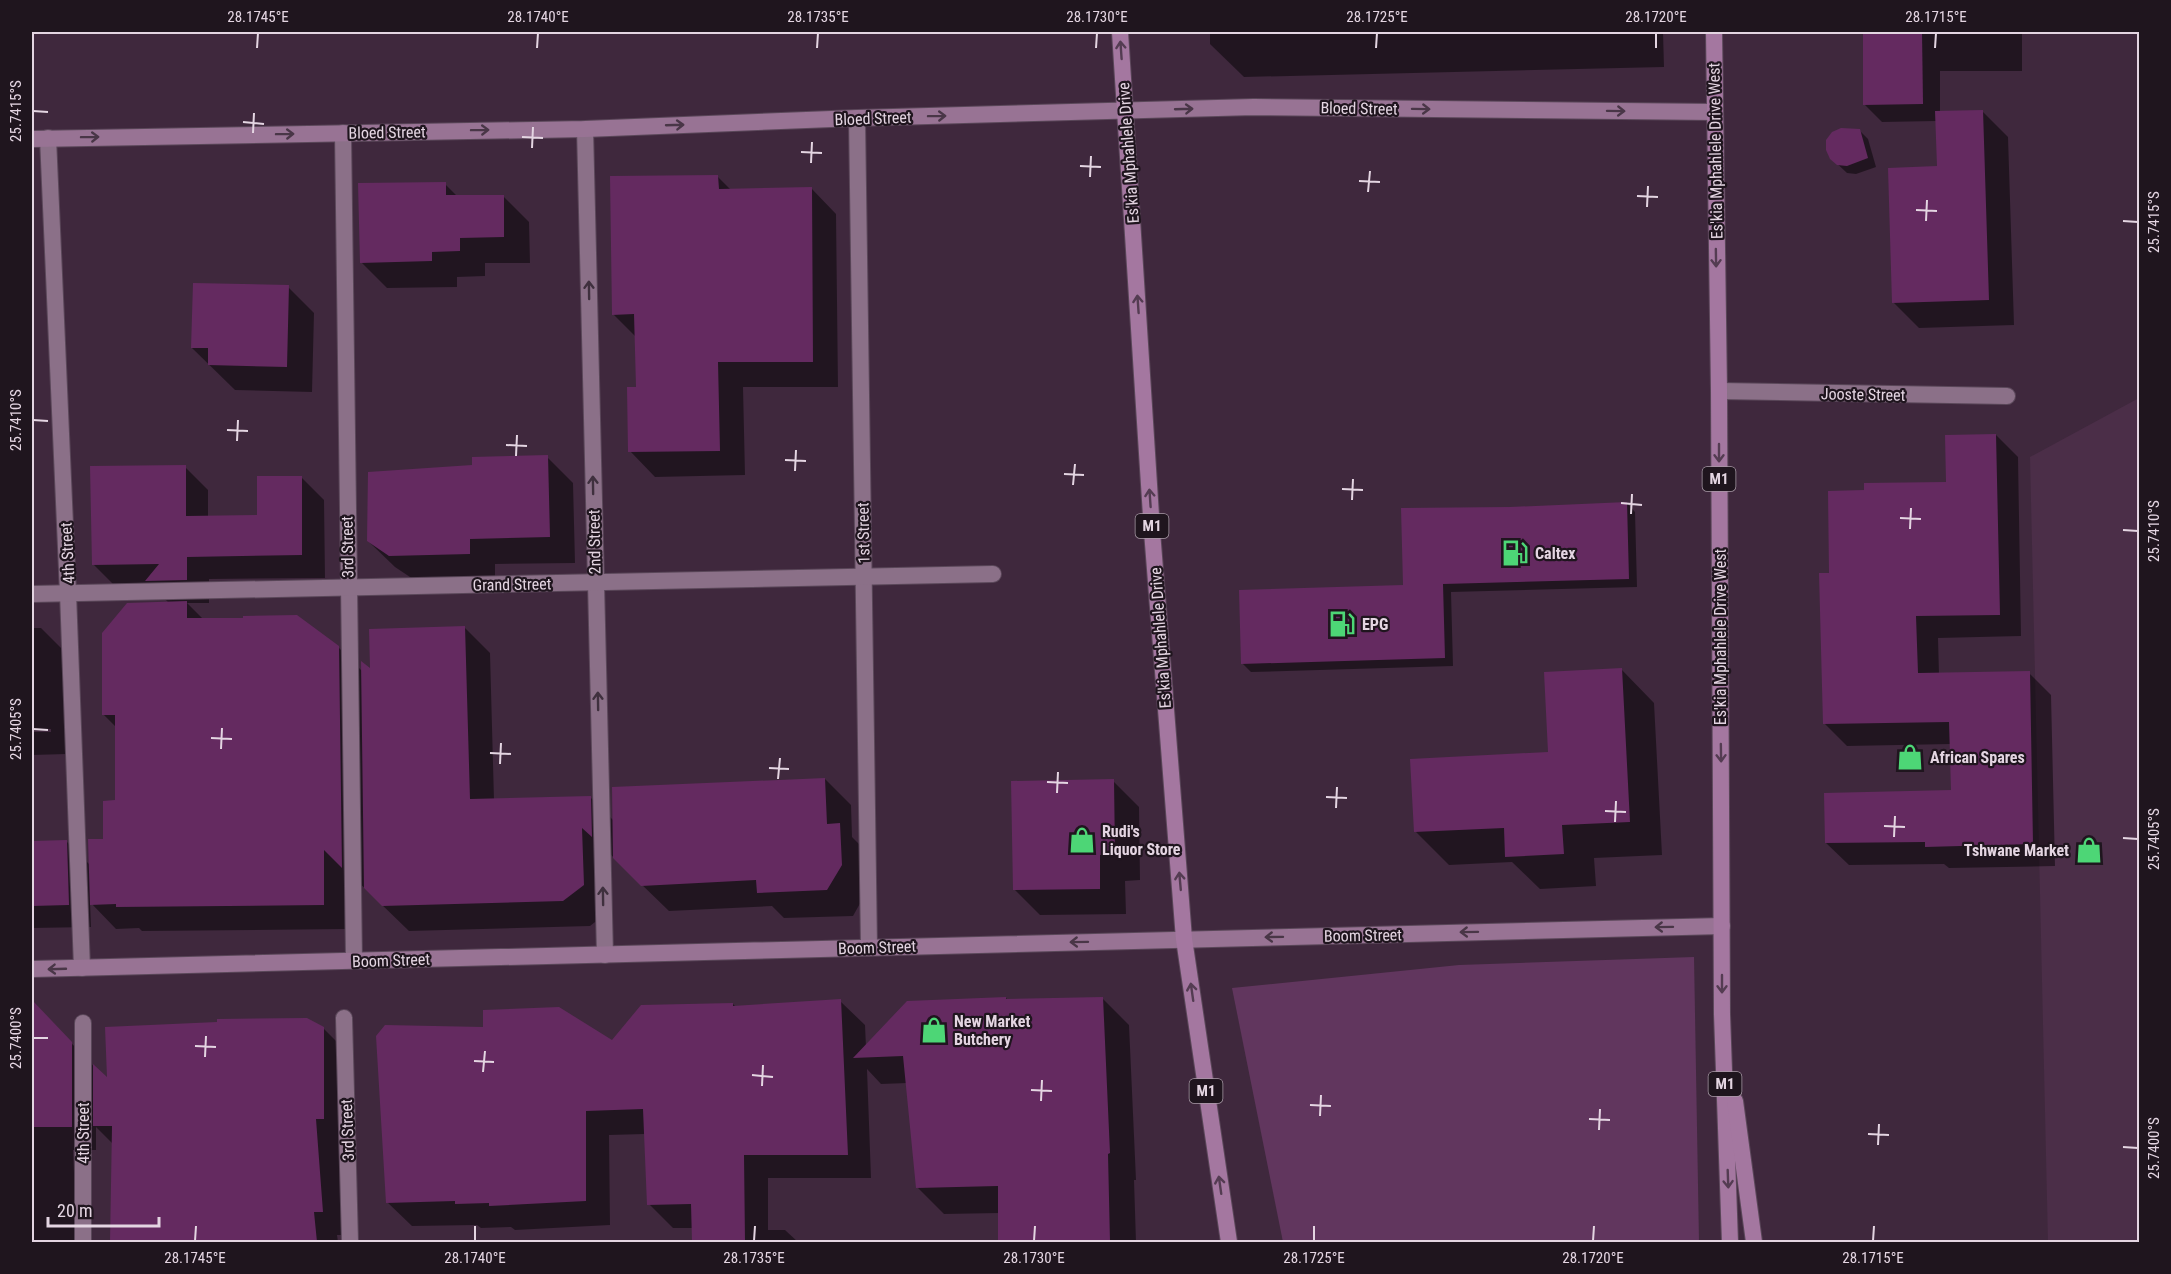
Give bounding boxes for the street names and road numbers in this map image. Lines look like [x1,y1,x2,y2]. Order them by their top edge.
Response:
street label: Es'kia Mphahlele Drive West [1704,62,1727,239]
street label: Es'kia Mphahlele Drive [1114,82,1143,224]
street label: Bloed Street [1320,98,1398,119]
street label: Bloed Street [834,108,912,129]
street label: Bloed Street [348,122,426,143]
street label: Jooste Street [1821,384,1906,405]
road number: M1 [1702,467,1736,491]
street label: 1st Street [853,502,874,564]
street label: 2nd Street [584,509,605,575]
road number: M1 [1136,514,1168,538]
street label: 3rd Street [337,516,358,578]
street label: 4th Street [56,521,79,584]
street label: Es'kia Mphahlele Drive West [1711,549,1730,725]
street label: Es'kia Mphahlele Drive [1146,567,1175,709]
street label: Grand Street [473,574,552,595]
street label: Boom Street [1324,925,1402,946]
street label: Boom Street [838,937,917,958]
street label: Boom Street [352,950,431,971]
road number: M1 [1708,1072,1742,1096]
road number: M1 [1190,1079,1222,1103]
street label: 3rd Street [337,1099,358,1161]
street label: 4th Street [74,1102,93,1164]

